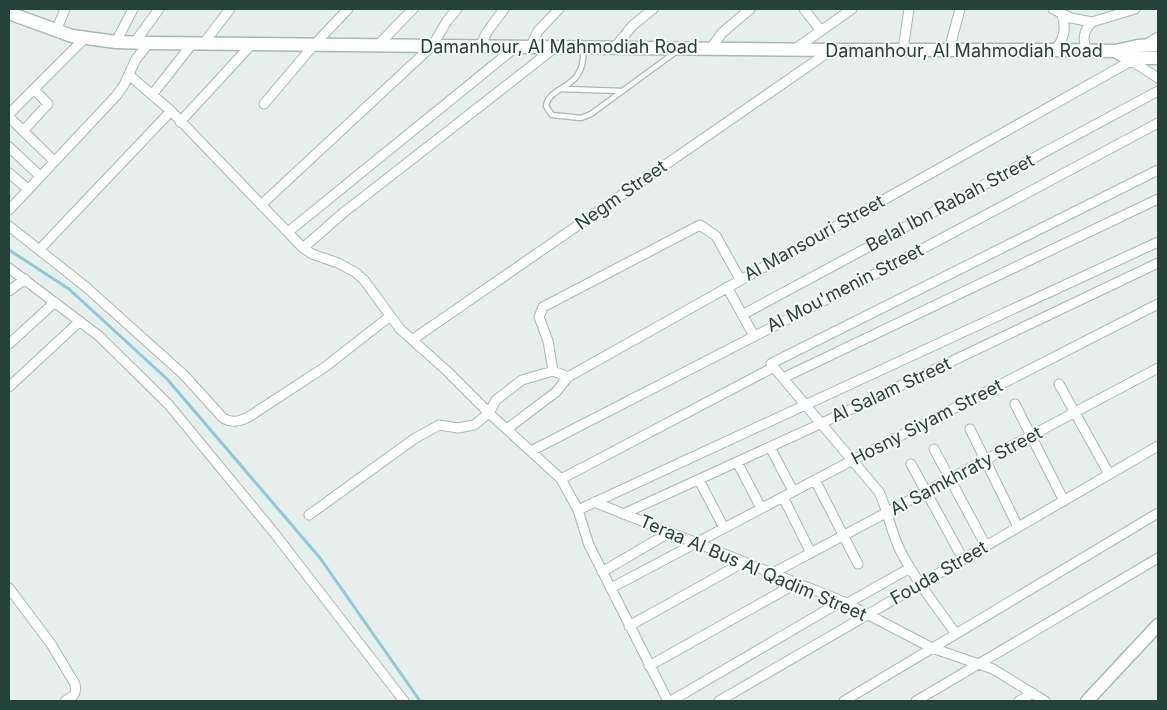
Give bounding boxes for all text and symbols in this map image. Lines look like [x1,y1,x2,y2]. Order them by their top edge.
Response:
street label: Damanhour, Al Mahmodiah Road [420,36,698,57]
street label: Damanhour, Al Mahmodiah Road [825,40,1103,61]
street label: Belal Ibn Rabah Street [862,149,1037,256]
street label: Negm Street [571,155,671,234]
street label: Al Mansouri Street [740,190,888,285]
street label: Al Mou'menin Street [763,239,927,336]
street label: Al Salam Street [828,353,954,426]
street label: Hosny Siyam Street [848,374,1006,469]
street label: Al Samkhraty Street [886,422,1045,519]
street label: Teraa Al Bus Al Qadim Street [637,510,870,625]
street label: Fouda Street [887,536,991,609]

